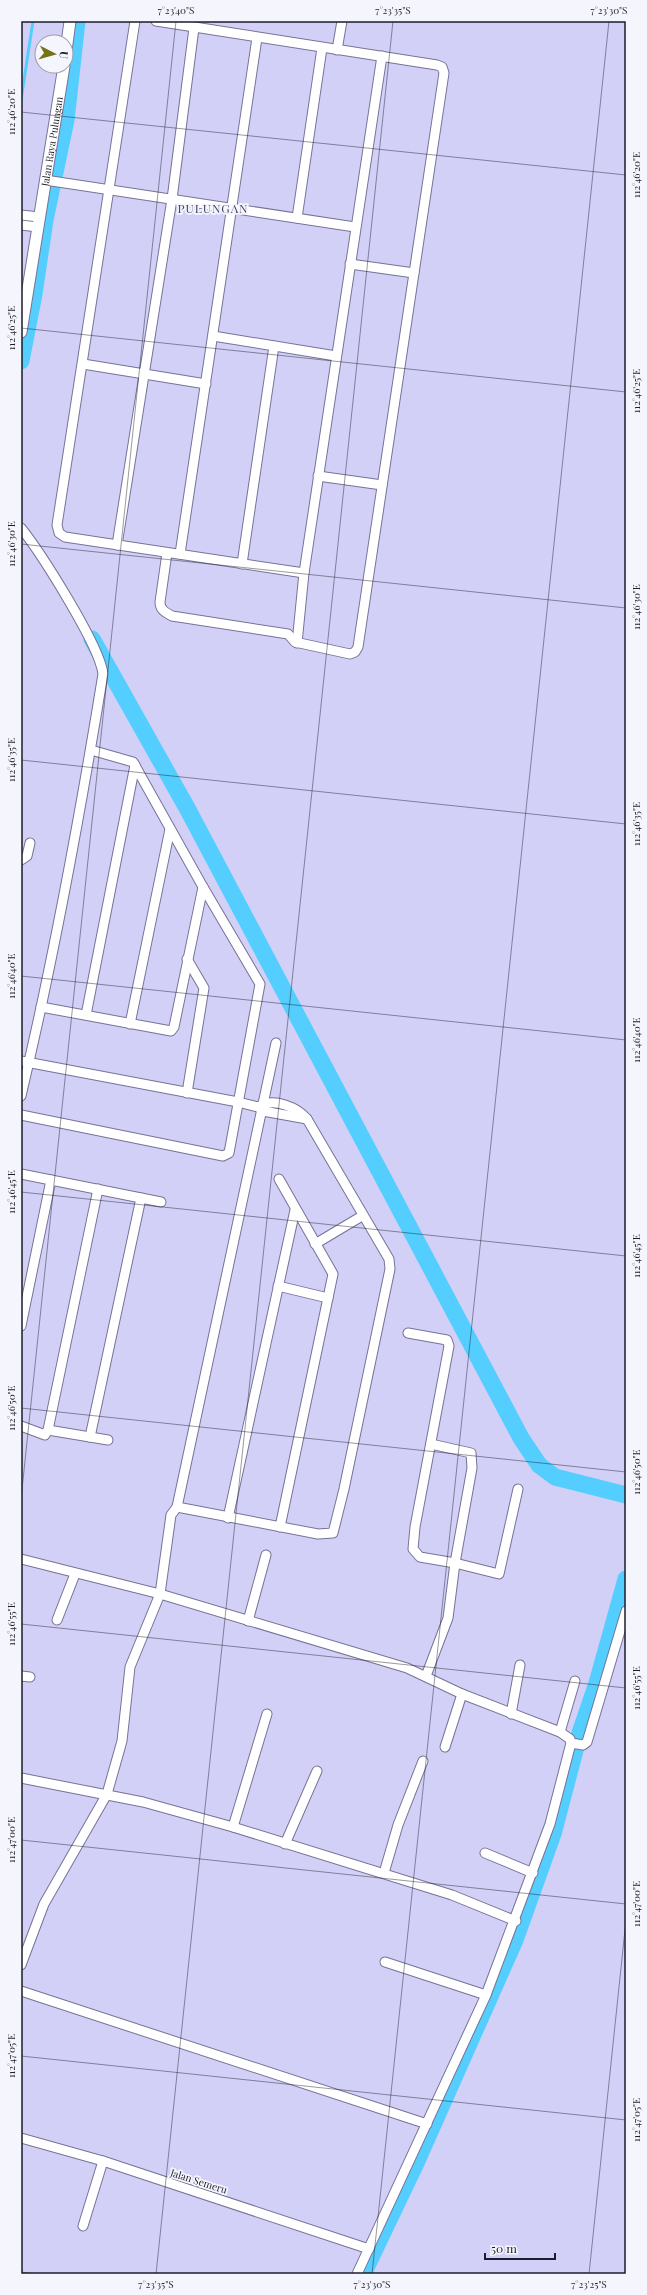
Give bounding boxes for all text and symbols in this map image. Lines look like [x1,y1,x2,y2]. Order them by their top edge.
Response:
text: 7°23'40"S [158,3,194,17]
text: 7°23'35"S [375,3,411,17]
text: 7°23'30"S [591,3,627,17]
north arrow [34,34,74,74]
text: U [57,51,72,60]
text: 112°46'20"E [4,89,18,135]
street label: Jalan Raya Pulungan [38,96,66,188]
text: 112°46'20"E [629,152,643,198]
district label: PULUNGAN [177,200,249,216]
text: 112°46'25"E [4,306,18,350]
text: 112°46'25"E [629,369,643,413]
text: 112°46'30"E [4,521,18,567]
text: 112°46'30"E [629,584,643,630]
text: 112°46'35"E [4,738,18,782]
text: 112°46'35"E [629,802,643,846]
text: 112°46'40"E [4,953,18,999]
text: 112°46'40"E [629,1017,643,1063]
text: 112°46'45"E [4,1170,18,1214]
text: 112°46'45"E [629,1234,643,1278]
text: 112°46'50"E [4,1385,18,1431]
text: 112°46'50"E [629,1449,643,1495]
text: 112°46'55"E [4,1602,18,1646]
text: 112°46'55"E [629,1666,643,1710]
text: 112°47'00"E [4,1817,18,1863]
text: 112°47'00"E [629,1881,643,1927]
text: 112°47'05"E [4,2034,18,2078]
text: 112°47'05"E [629,2098,643,2142]
street label: Jalan Semeru [168,2165,229,2197]
scale bar [485,2235,555,2261]
text: 50 m [491,2240,517,2256]
text: 7°23'35"S [138,2277,174,2291]
text: 7°23'30"S [354,2277,390,2291]
text: 7°23'25"S [571,2277,607,2291]

